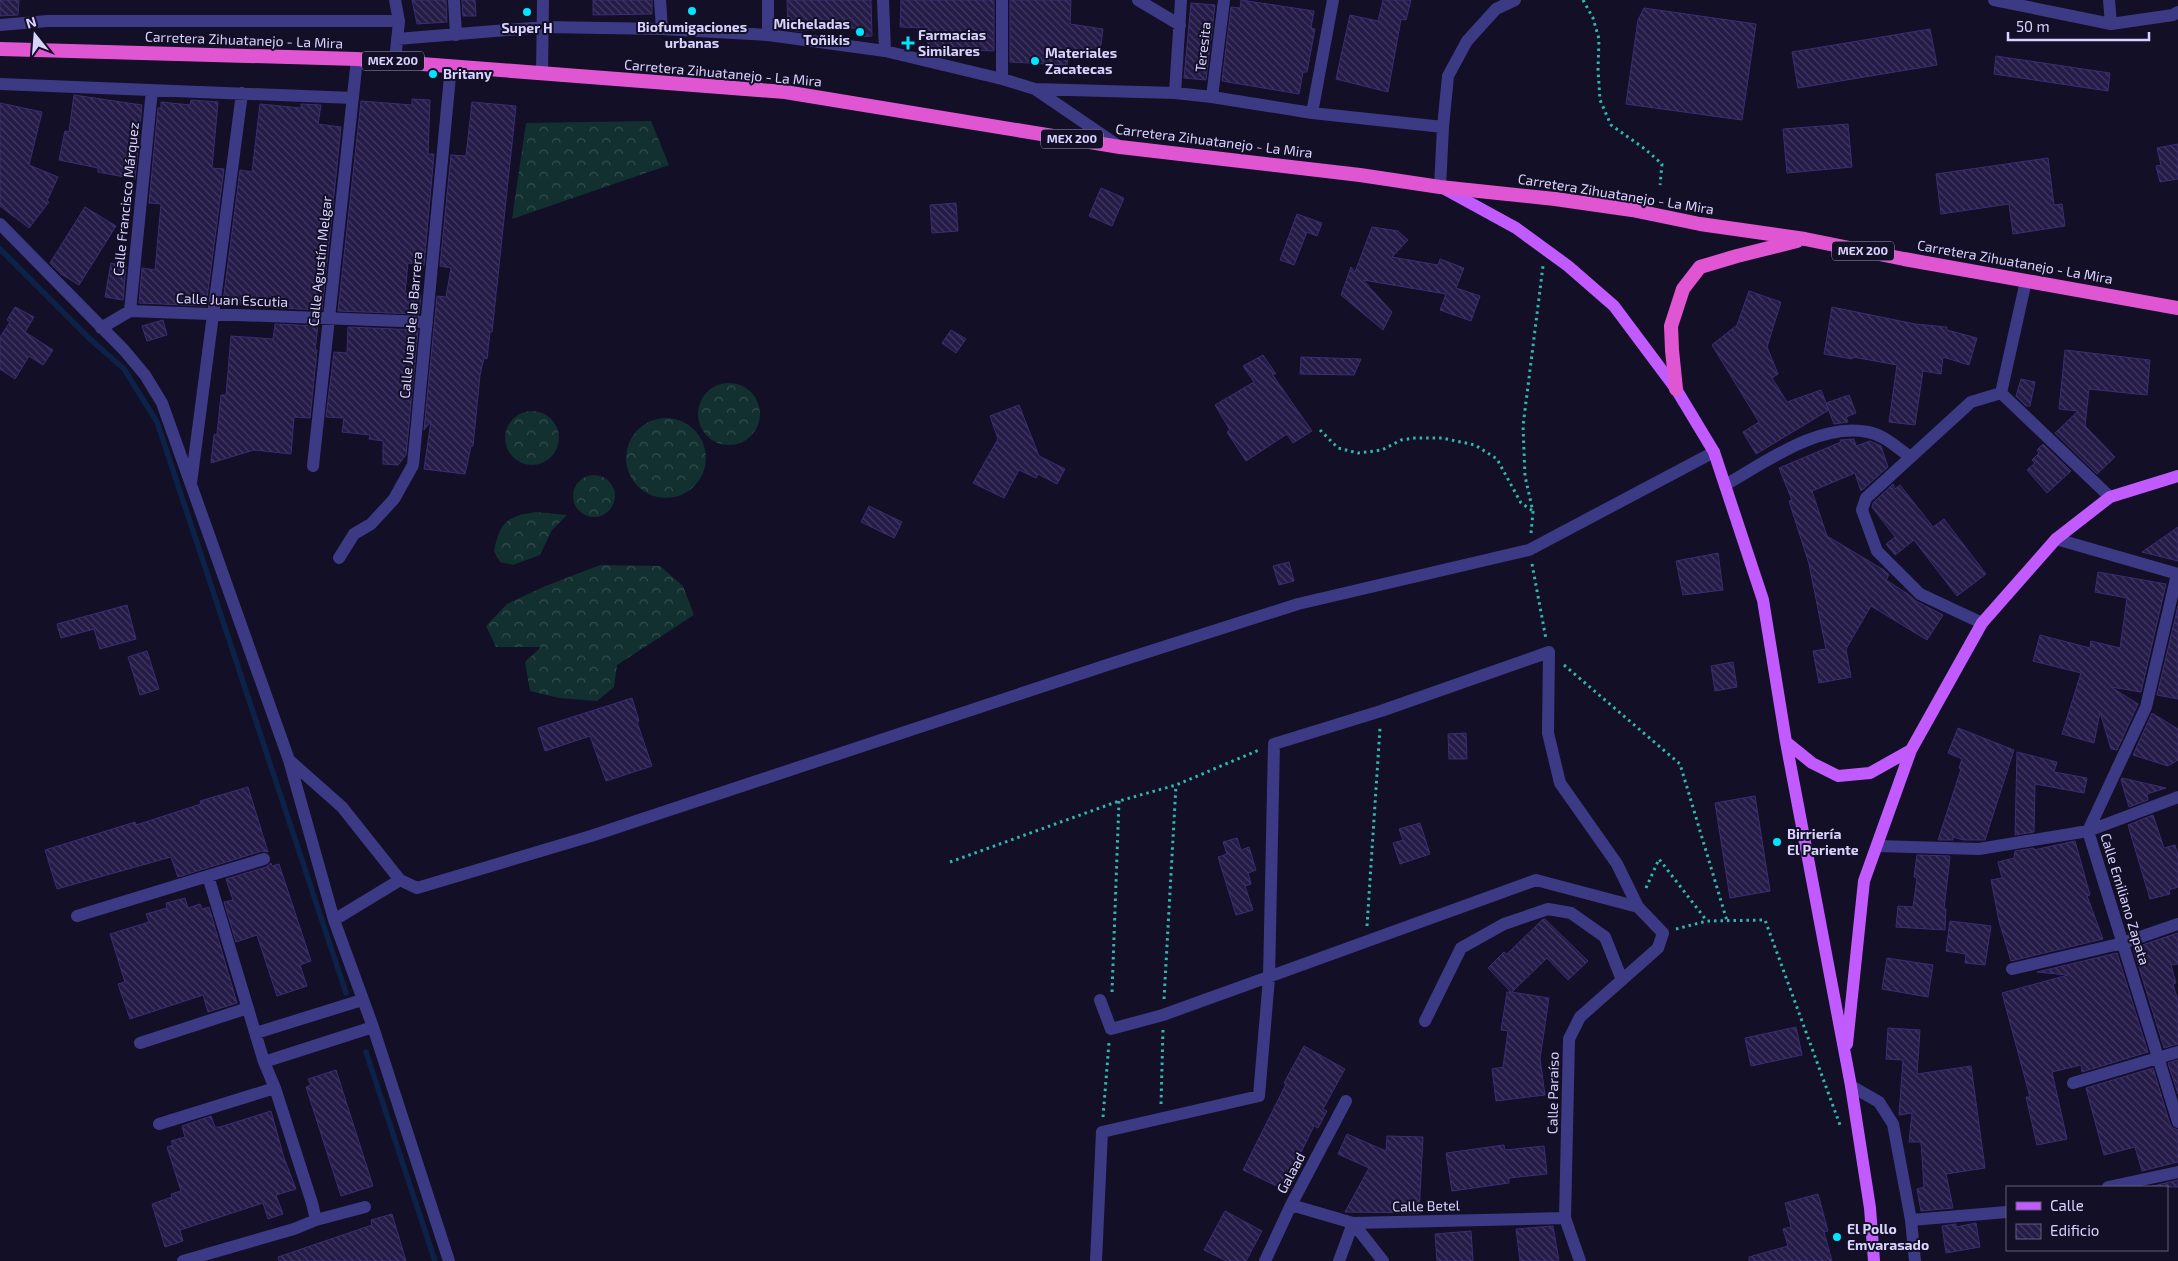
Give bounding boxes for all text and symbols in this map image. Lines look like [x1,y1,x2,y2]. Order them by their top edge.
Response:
marker: Biofumigaciones urbanas [686,5,698,17]
marker: Super H [521,6,533,18]
north arrow [10,10,60,60]
scale bar [2008,10,2149,42]
text: N [24,12,38,32]
place label: Micheladas Toñikis [774,15,850,48]
text: 50 m [2016,17,2050,35]
place label: Biofumigaciones urbanas [637,18,747,51]
place label: Super H [501,19,553,36]
street label: Teresita [1191,21,1214,73]
marker: Micheladas Toñikis [854,26,866,38]
place label: Farmacias Similares [918,26,986,59]
street label: Carretera Zihuatanejo - La Mira [145,28,343,51]
marker: Farmacias Similares [902,37,914,49]
place label: Materiales Zacatecas [1045,44,1117,77]
road number: MEX 200 [362,51,424,70]
street label: Carretera Zihuatanejo - La Mira [623,55,823,90]
marker: Materiales Zacatecas [1029,55,1041,67]
place label: Britany [443,65,492,82]
marker: Britany [427,68,439,80]
street label: Carretera Zihuatanejo - La Mira [1115,120,1314,161]
street label: Calle Francisco Márquez [109,121,142,277]
road number: MEX 200 [1041,130,1103,148]
street label: Carretera Zihuatanejo - La Mira [1517,170,1715,217]
street label: Calle Agustín Melgar [304,195,335,327]
street label: Carretera Zihuatanejo - La Mira [1916,236,2114,287]
road number: MEX 200 [1832,242,1894,260]
street label: Calle Juan de la Barrera [396,251,425,399]
street label: Calle Juan Escutia [176,289,288,310]
place label: Birriería El Pariente [1787,825,1859,858]
street label: Calle Emiliano Zapata [2097,831,2154,967]
marker: Birriería El Pariente [1771,836,1783,848]
street label: Calle Paraíso [1543,1052,1562,1134]
street label: Galaad [1273,1149,1308,1196]
legend [2006,1186,2168,1251]
street label: Calle Betel [1392,1196,1461,1215]
text: Calle [2050,1196,2084,1214]
place label: El Pollo Emvarasado [1847,1220,1929,1253]
text: Edificio [2050,1221,2099,1239]
marker: El Pollo Emvarasado [1831,1231,1843,1243]

